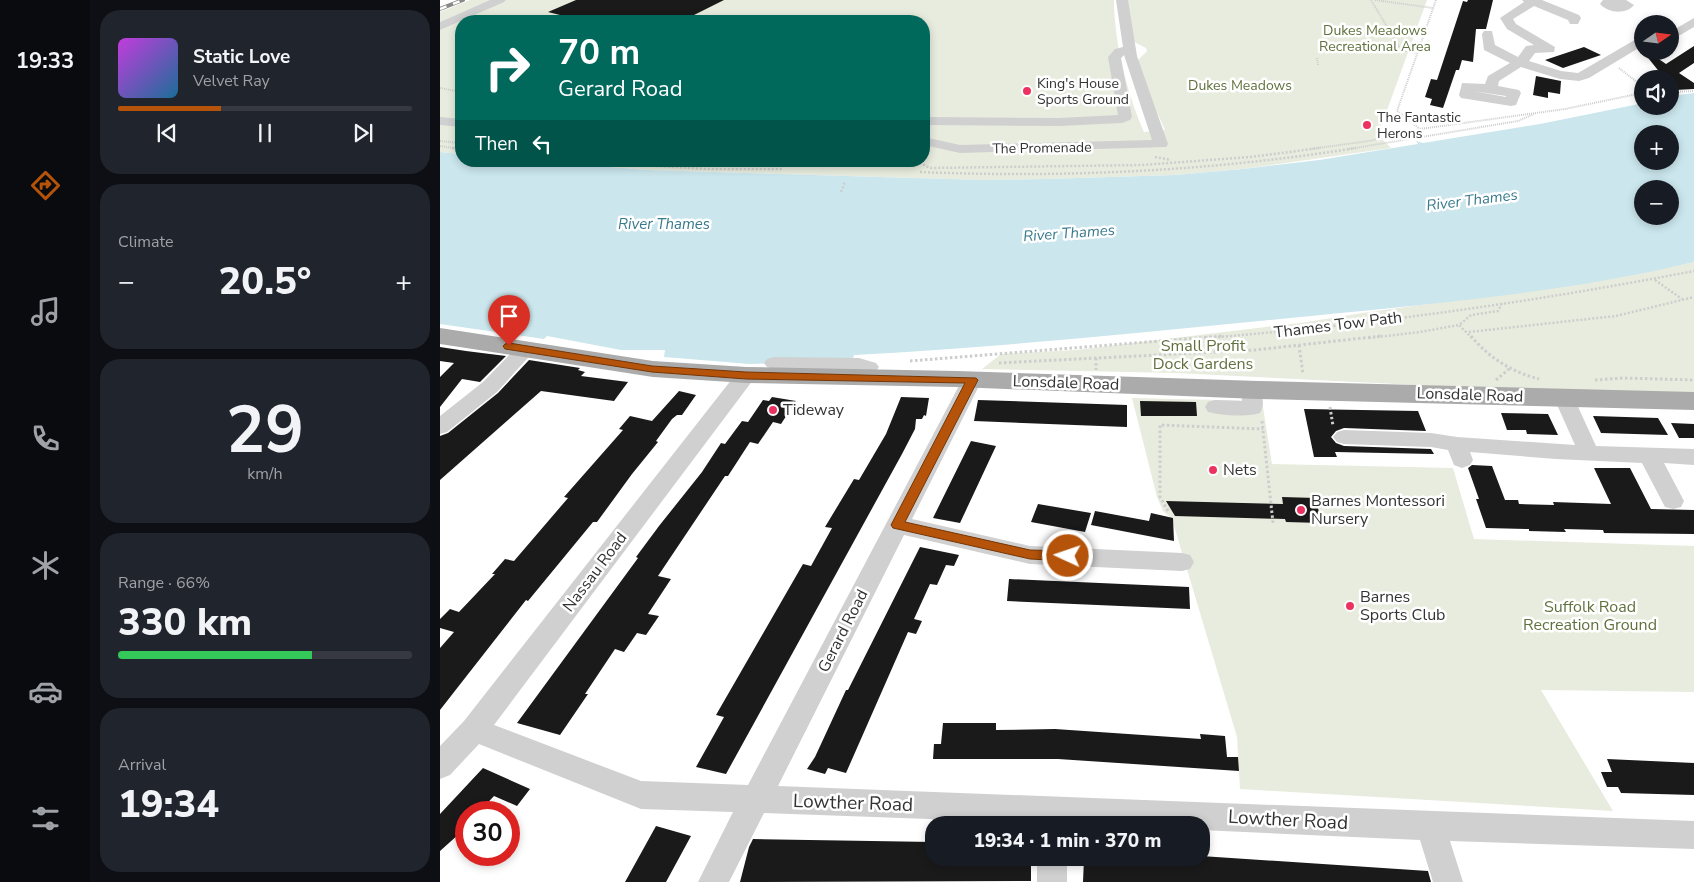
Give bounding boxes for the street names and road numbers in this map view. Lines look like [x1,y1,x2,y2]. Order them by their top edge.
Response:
street label: The Promenade [992,138,1092,158]
street label: Thames Tow Path [1273,306,1403,344]
street label: Lonsdale Road [1012,370,1120,396]
street label: Lonsdale Road [1416,382,1524,408]
street label: Nassau Road [558,528,632,616]
street label: Gerard Road [813,586,873,676]
street label: Lowther Road [792,788,914,818]
street label: Lowther Road [1227,804,1349,836]

